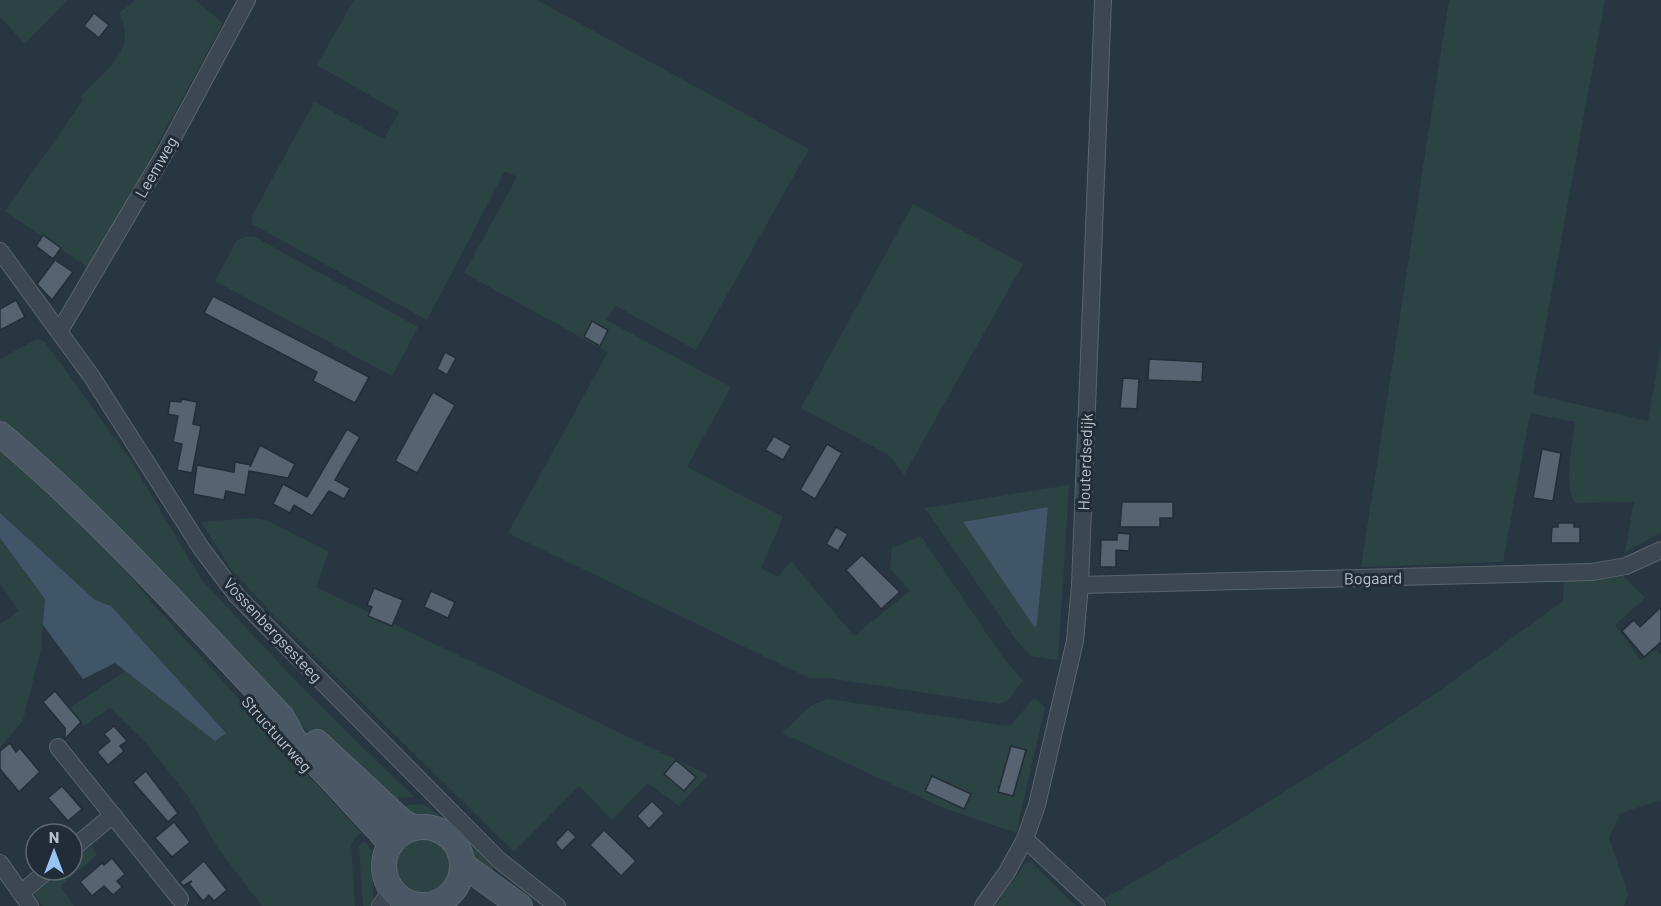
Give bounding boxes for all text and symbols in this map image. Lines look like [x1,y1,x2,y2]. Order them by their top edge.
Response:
street label: Leemweg [130,133,181,201]
street label: Houterdsedijk [1073,413,1096,511]
street label: Bogaard [1344,567,1402,588]
street label: Vossenbergsesteeg [220,574,327,686]
street label: Structuurweg [238,692,316,776]
north arrow [24,822,84,882]
text: N [49,827,59,846]

